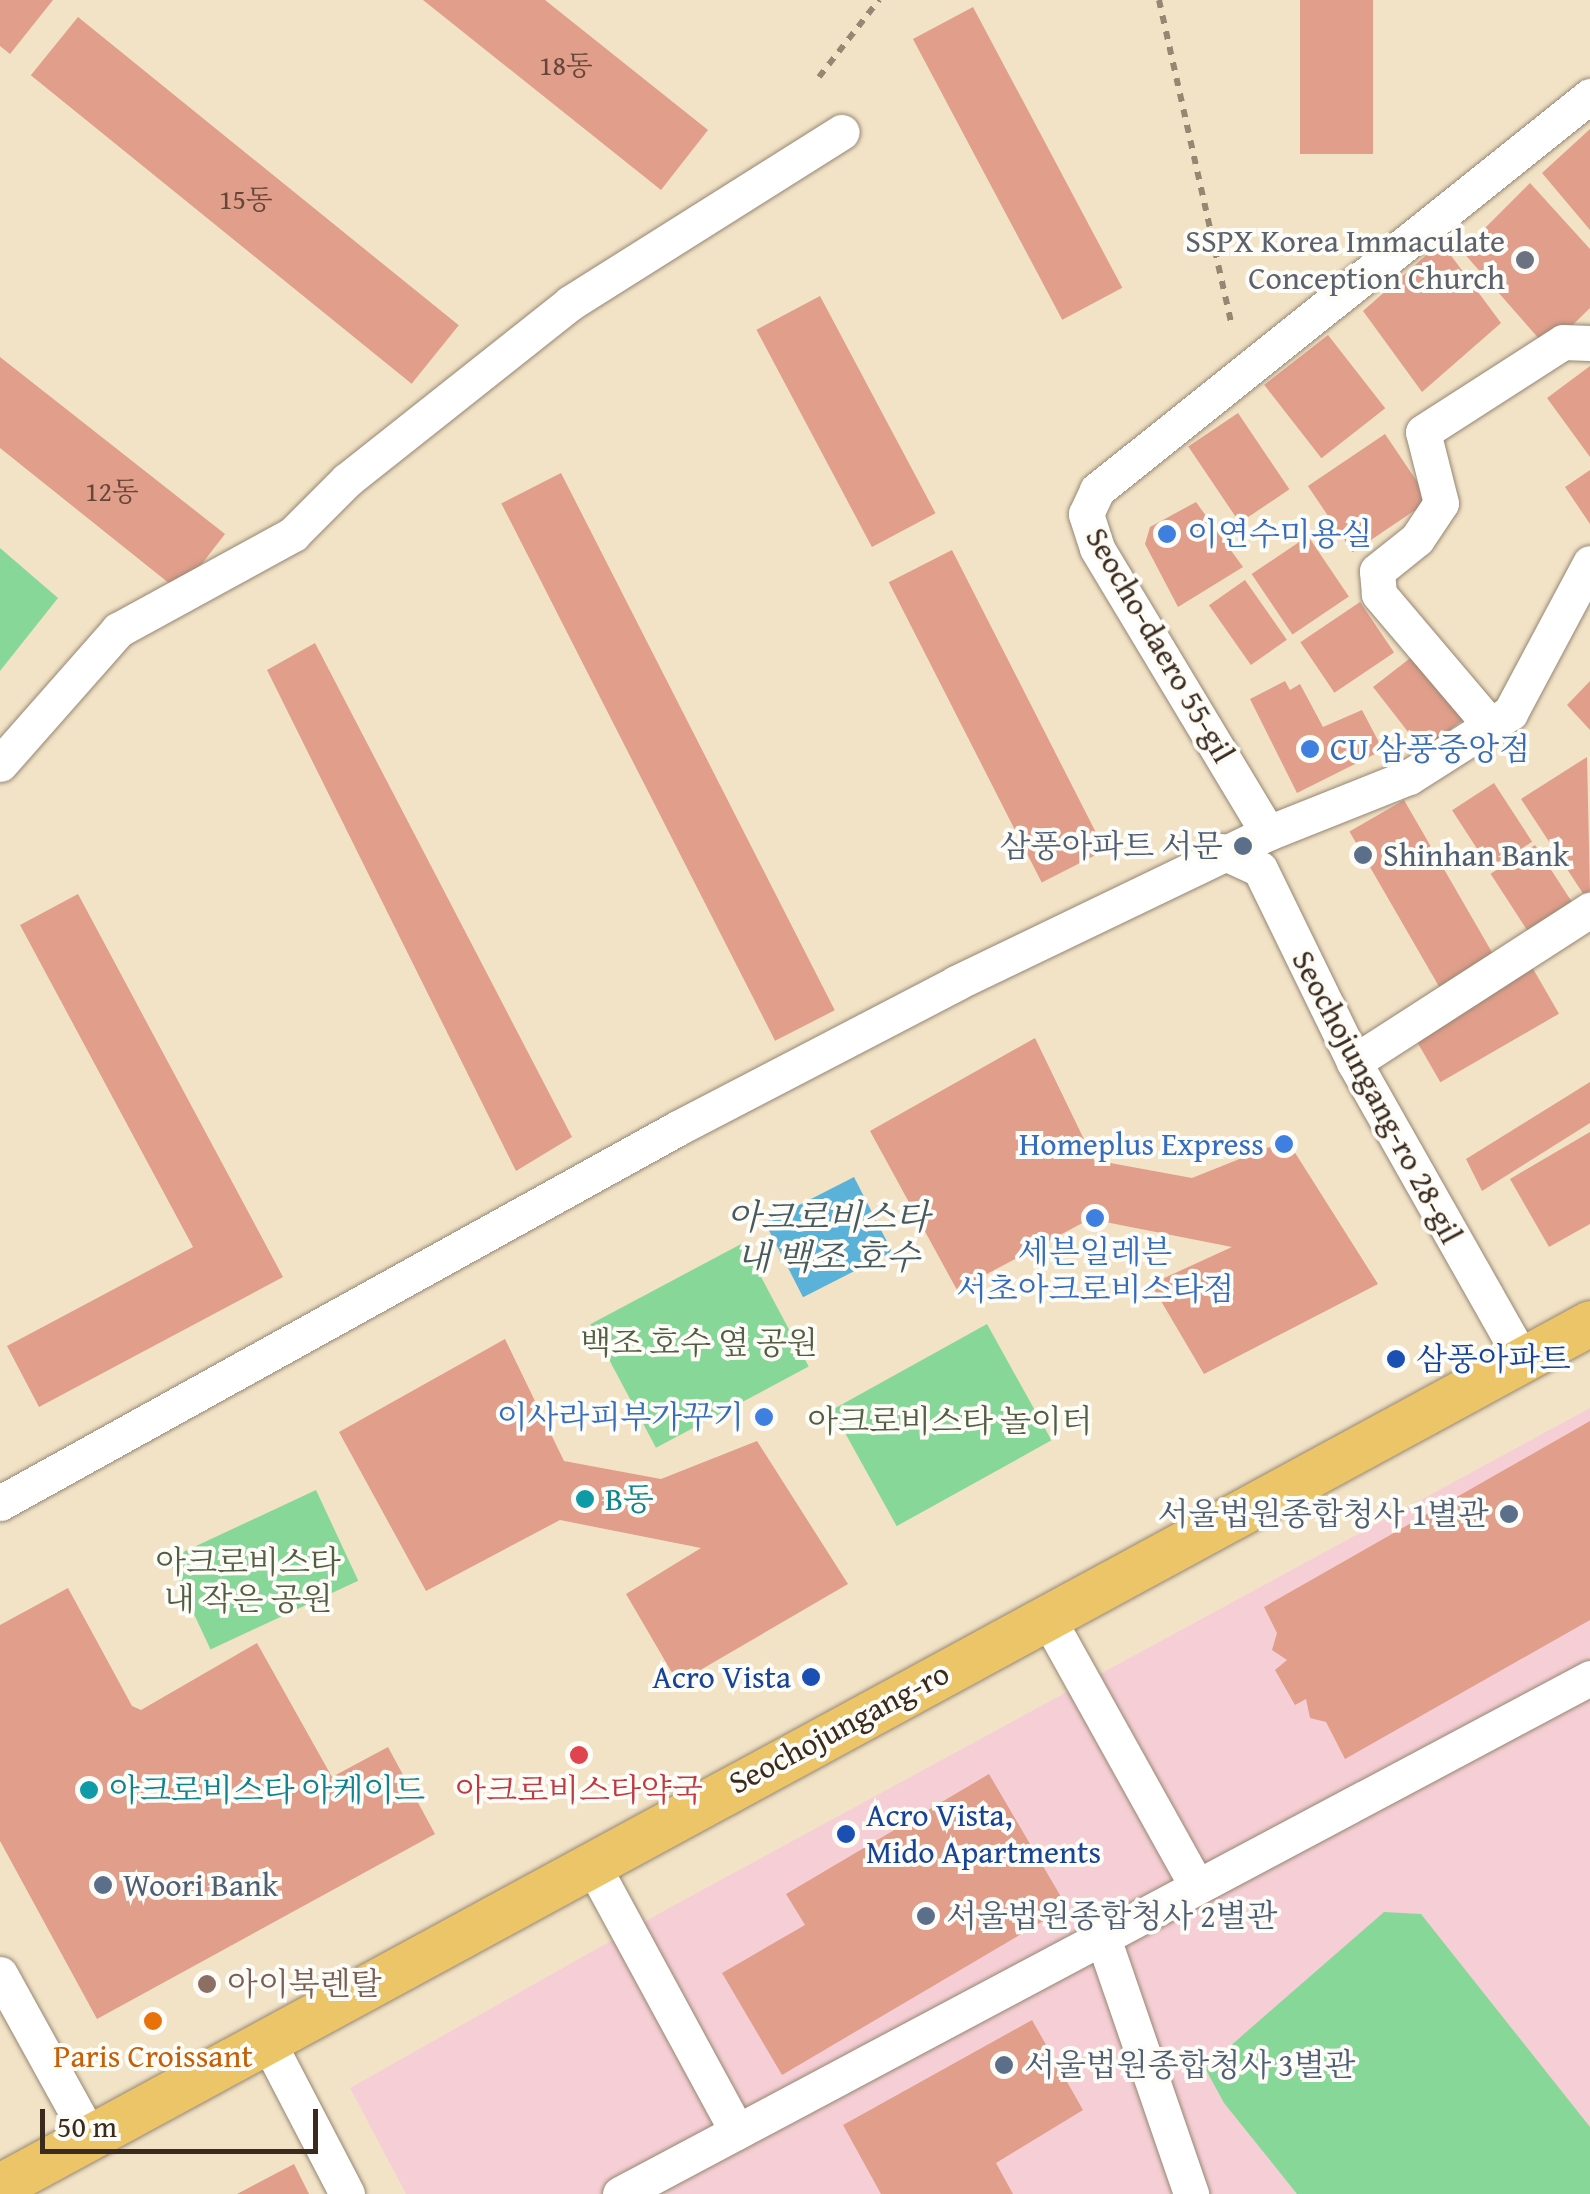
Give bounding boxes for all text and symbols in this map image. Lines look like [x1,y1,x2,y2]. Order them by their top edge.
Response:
house number: 18동 [539,48,593,82]
house number: 15동 [219,182,273,216]
place label: SSPX Korea Immaculate Conception Church [1185,223,1505,298]
marker: SSPX Korea Immaculate Conception Church [1514,249,1536,271]
house number: 12동 [85,474,139,508]
place label: 이연수미용실 [1187,515,1372,553]
street label: Seocho-daero 55-gil [1077,521,1243,769]
marker: 이연수미용실 [1156,523,1178,545]
place label: CU 삼풍중앙점 [1330,730,1530,768]
marker: CU 삼풍중앙점 [1299,738,1321,760]
place label: 삼풍아파트 서문 [1000,827,1223,865]
marker: 삼풍아파트 서문 [1232,835,1254,857]
place label: Shinhan Bank [1383,836,1569,874]
marker: Shinhan Bank [1352,844,1374,866]
street label: Seochojungang-ro 28-gil [1283,944,1471,1250]
place label: Homeplus Express [1019,1125,1264,1163]
marker: Homeplus Express [1273,1133,1295,1155]
water label: 아크로비스타 내 백조 호수 [727,1196,929,1278]
marker: 세븐일레븐 서초아크로비스타점 [1084,1207,1106,1229]
place label: 세븐일레븐 서초아크로비스타점 [956,1234,1234,1309]
park label: 백조 호수 옆 공원 [580,1324,818,1362]
place label: 삼풍아파트 [1416,1340,1571,1378]
marker: 삼풍아파트 [1385,1348,1407,1370]
place label: 이사라피부가꾸기 [497,1398,744,1436]
park label: 아크로비스타 놀이터 [807,1402,1093,1440]
marker: 이사라피부가꾸기 [753,1406,775,1428]
place label: B동 [605,1480,654,1518]
marker: B동 [574,1488,596,1510]
place label: 서울법원종합청사 1별관 [1157,1495,1489,1533]
marker: 서울법원종합청사 1별관 [1498,1503,1520,1525]
park label: 아크로비스타 내 작은 공원 [155,1544,341,1619]
street label: Seochojungang-ro [722,1654,956,1802]
place label: Acro Vista [652,1658,791,1696]
marker: Acro Vista [800,1666,822,1688]
marker: 아크로비스타약국 [568,1744,590,1766]
place label: 아크로비스타 아케이드 [109,1771,425,1809]
place label: 아크로비스타약국 [455,1771,703,1809]
marker: 아크로비스타 아케이드 [78,1779,100,1801]
place label: Acro Vista, Mido Apartments [866,1797,1101,1872]
marker: Acro Vista, Mido Apartments [835,1823,857,1845]
place label: Woori Bank [123,1866,278,1904]
marker: Woori Bank [92,1874,114,1896]
place label: 서울법원종합청사 2별관 [946,1897,1278,1935]
marker: 서울법원종합청사 2별관 [915,1905,937,1927]
place label: 아이북렌탈 [227,1965,382,2003]
marker: 아이북렌탈 [196,1973,218,1995]
marker: Paris Croissant [142,2010,164,2032]
place label: Paris Croissant [53,2037,253,2075]
place label: 서울법원종합청사 3별관 [1024,2046,1356,2084]
marker: 서울법원종합청사 3별관 [993,2054,1015,2076]
scale bar [45,2089,322,2151]
text: 50 m [57,2104,117,2148]

